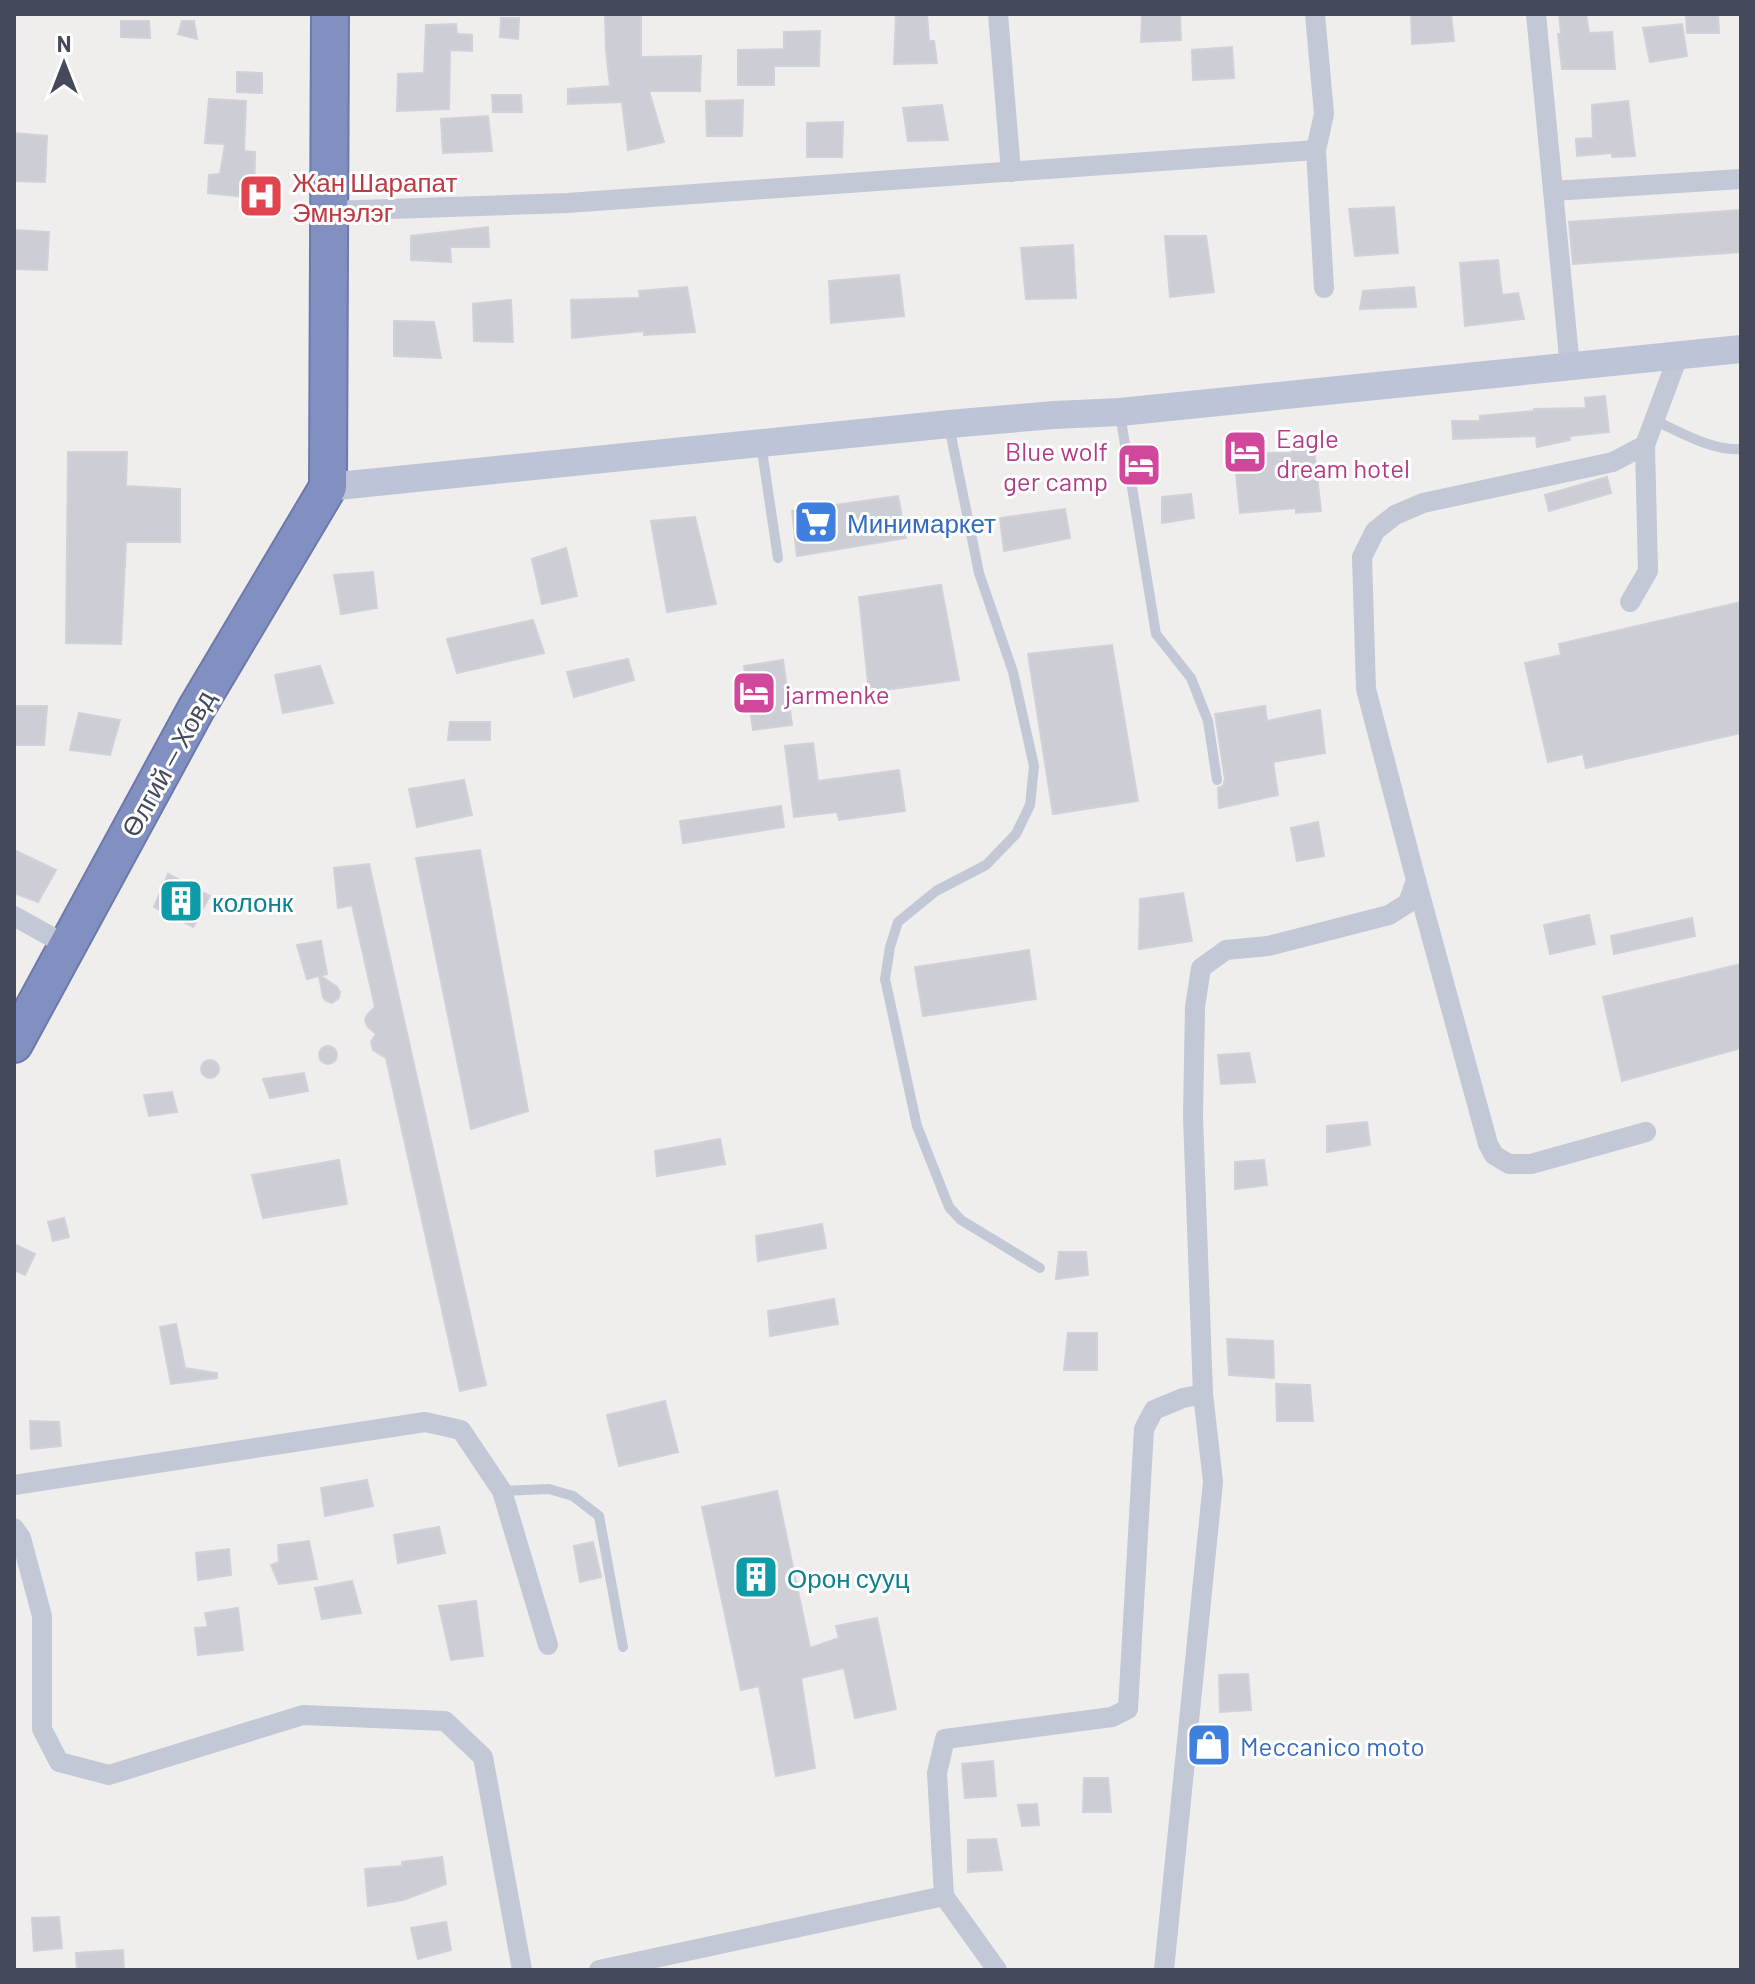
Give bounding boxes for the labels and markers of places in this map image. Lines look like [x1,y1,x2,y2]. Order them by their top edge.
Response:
place label: Жан Шарапат Эмнэлэг [292,166,457,227]
hospital icon: Жан Шарапат Эмнэлэг [237,172,285,220]
place label: Eagle dream hotel [1276,422,1410,483]
hotel icon: Eagle dream hotel [1221,428,1269,476]
place label: Blue wolf ger camp [1003,435,1108,496]
hotel icon: Blue wolf ger camp [1115,441,1163,489]
supermarket icon: Минимаркет [792,498,840,546]
place label: Минимаркет [847,507,996,538]
hotel icon: jarmenke [730,669,778,717]
place label: jarmenke [784,678,890,709]
building icon: колонк [157,877,205,925]
place label: колонк [212,886,294,917]
building icon: Орон сууц [732,1553,780,1601]
place label: Орон сууц [787,1562,910,1593]
shop icon: Meccanico moto [1185,1721,1233,1769]
place label: Meccanico moto [1240,1730,1425,1761]

